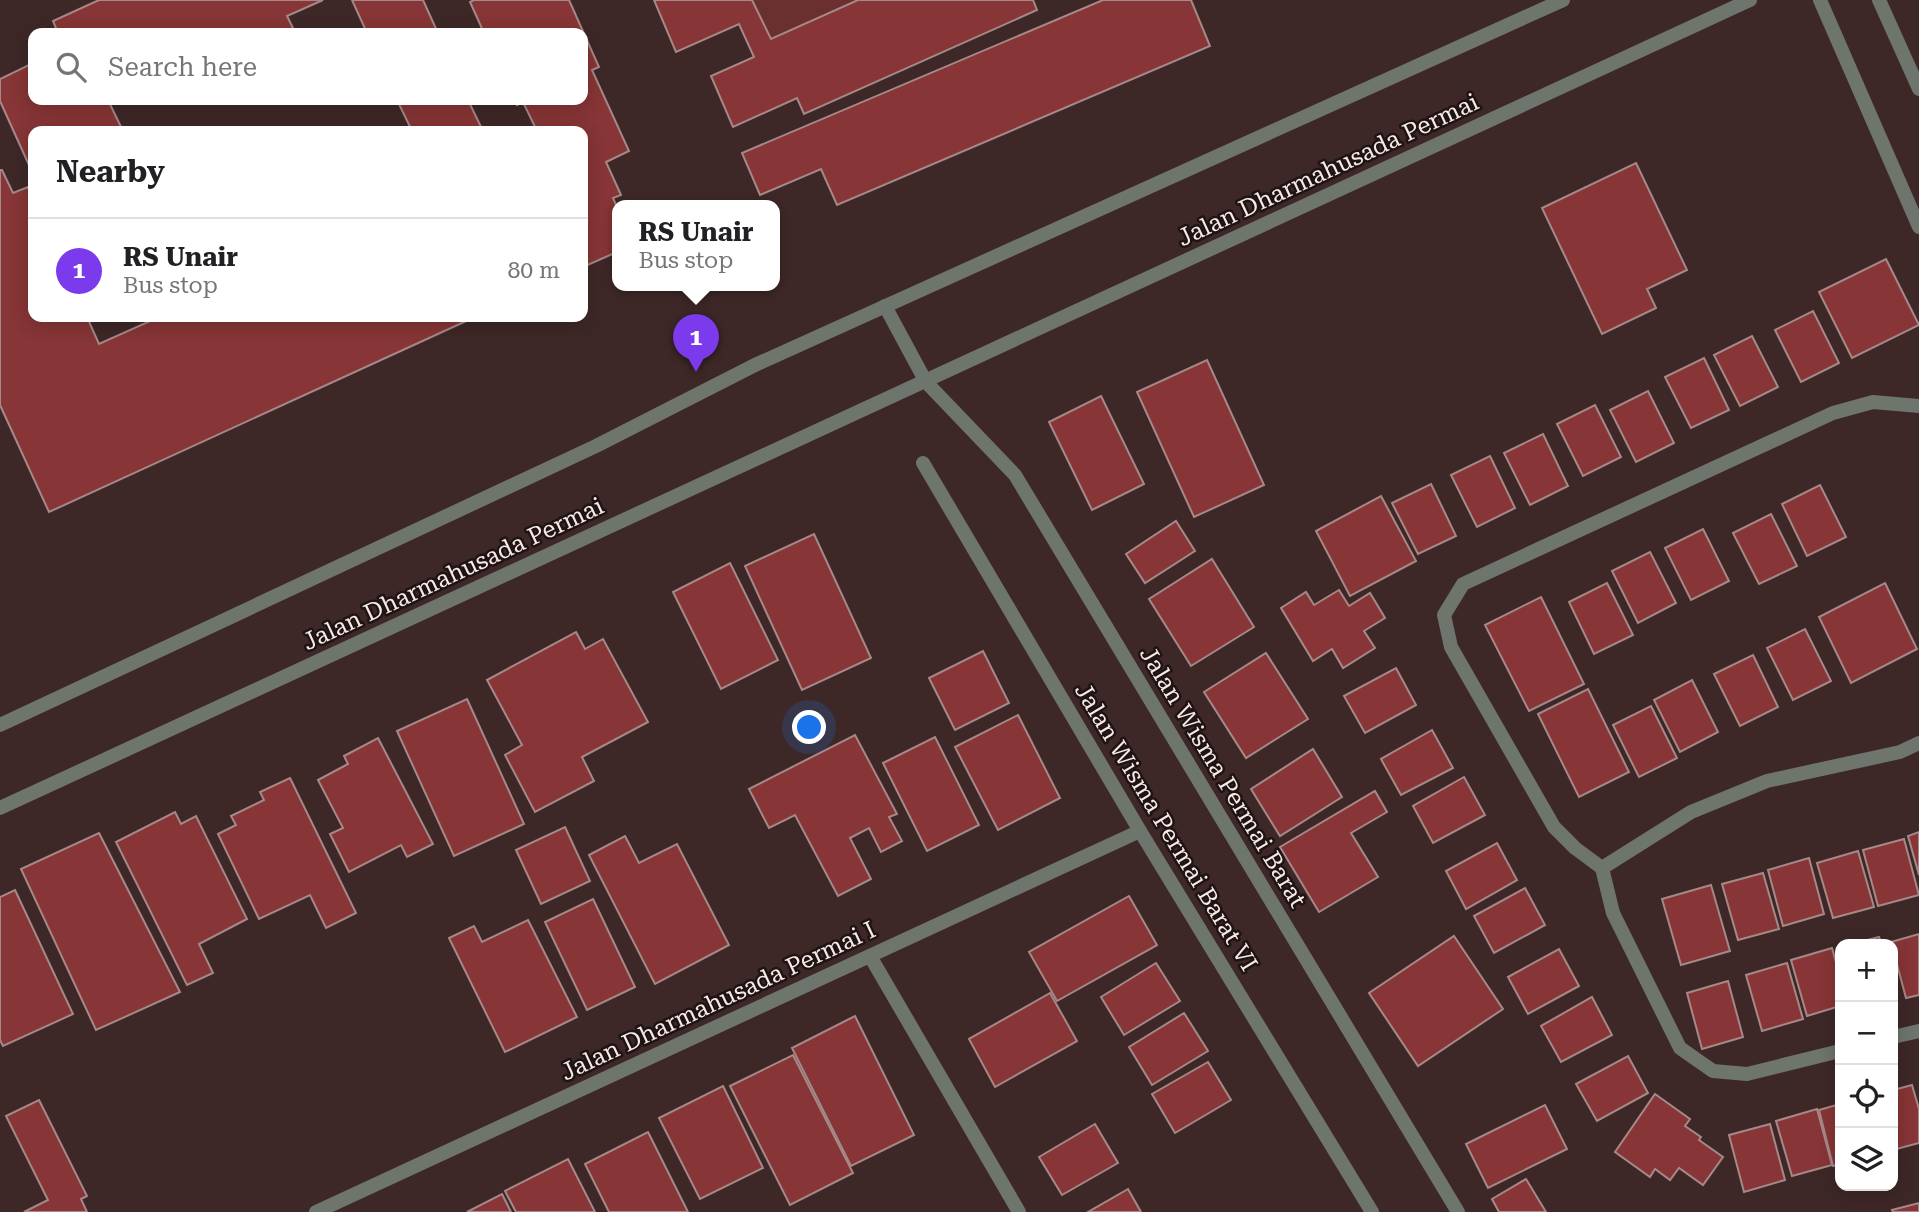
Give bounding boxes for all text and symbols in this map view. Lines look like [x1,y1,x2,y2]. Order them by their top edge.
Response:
search box [28,28,588,105]
icon: search [52,48,90,86]
text: Search here [108,52,257,82]
street label: Jalan Dharmahusada Permai [1173,88,1483,252]
text: Nearby [56,154,165,189]
popup [612,200,780,291]
text: RS Unair [639,217,753,247]
text: RS Unair [123,242,238,272]
text: Bus stop [639,247,733,274]
text: 1 [73,257,85,284]
text: 80 m [507,257,560,284]
text: Bus stop [123,272,218,299]
pin: 1 [673,314,719,372]
street label: Jalan Dharmahusada Permai [298,492,608,656]
street label: Jalan Wisma Permai Barat [1134,642,1312,913]
street label: Jalan Wisma Permai Barat VI [1069,678,1263,976]
your location [792,710,826,744]
street label: Jalan Dharmahusada Permai I [556,916,880,1086]
map controls [1835,939,1898,1191]
button: + [1835,939,1898,1002]
button: − [1835,1002,1898,1065]
button: locate [1835,1065,1898,1128]
button: layers [1835,1128,1898,1191]

